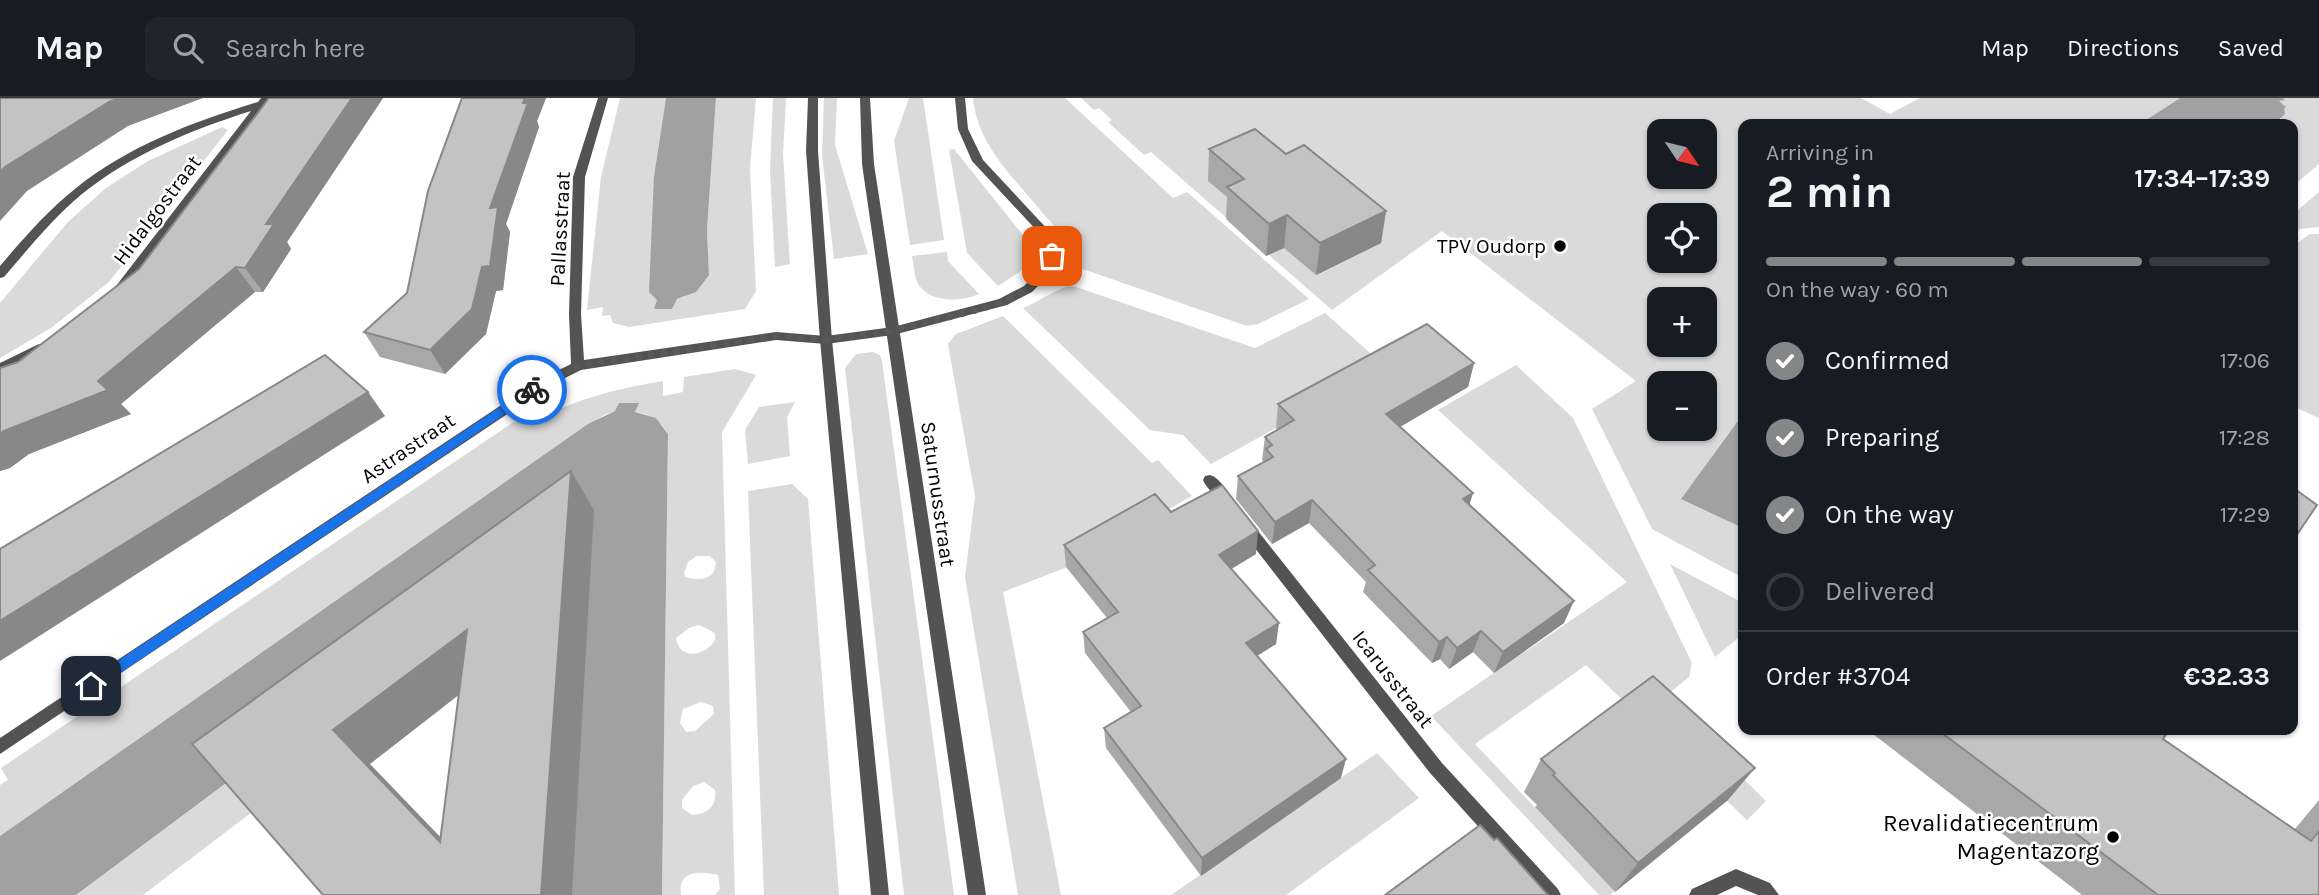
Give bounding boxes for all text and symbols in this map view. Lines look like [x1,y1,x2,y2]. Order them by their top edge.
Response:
search box [145,17,635,80]
text: Map [35,29,103,67]
icon: search [169,29,207,67]
text: Search here [225,33,365,64]
text: Map [1981,34,2029,62]
text: Directions [2067,34,2180,62]
text: Saved [2218,34,2284,62]
north arrow [1647,119,1717,189]
map controls [1647,119,1717,441]
text: Arriving in [1766,139,1874,166]
street label: Hidalgostraat [108,150,206,270]
text: 17:34–17:39 [2134,163,2270,194]
text: 2 min [1766,165,1893,219]
street label: Pallasstraat [545,171,575,287]
button: locate [1647,203,1717,273]
pin [1022,226,1082,286]
place label: TPV Oudorp [1437,234,1546,258]
icon: bag [1033,237,1071,275]
marker: TPV Oudorp [1552,238,1568,254]
text: On the way · 60 m [1766,276,1949,303]
button: + [1647,287,1717,357]
icon: check [1766,342,1804,380]
text: Confirmed [1825,345,1950,376]
text: 17:06 [2219,347,2270,374]
courier [497,355,567,425]
icon: bike [513,371,551,409]
button: − [1647,371,1717,441]
street label: Astrastraat [357,408,459,488]
icon: check [1766,419,1804,457]
street label: Saturnusstraat [916,420,960,568]
text: Preparing [1825,422,1939,453]
text: 17:28 [2219,424,2270,451]
icon: check [1766,496,1804,534]
text: On the way [1825,499,1954,530]
text: 17:29 [2220,501,2270,528]
text: Delivered [1825,576,1935,607]
street label: Icarusstraat [1347,625,1439,733]
pin [61,656,121,716]
text: Order #3704 [1766,661,1910,692]
text: €32.33 [2184,661,2270,692]
icon: home [72,667,110,705]
place label: Revalidatiecentrum Magentazorg [1883,809,2099,865]
marker: Revalidatiecentrum Magentazorg [2105,829,2121,845]

